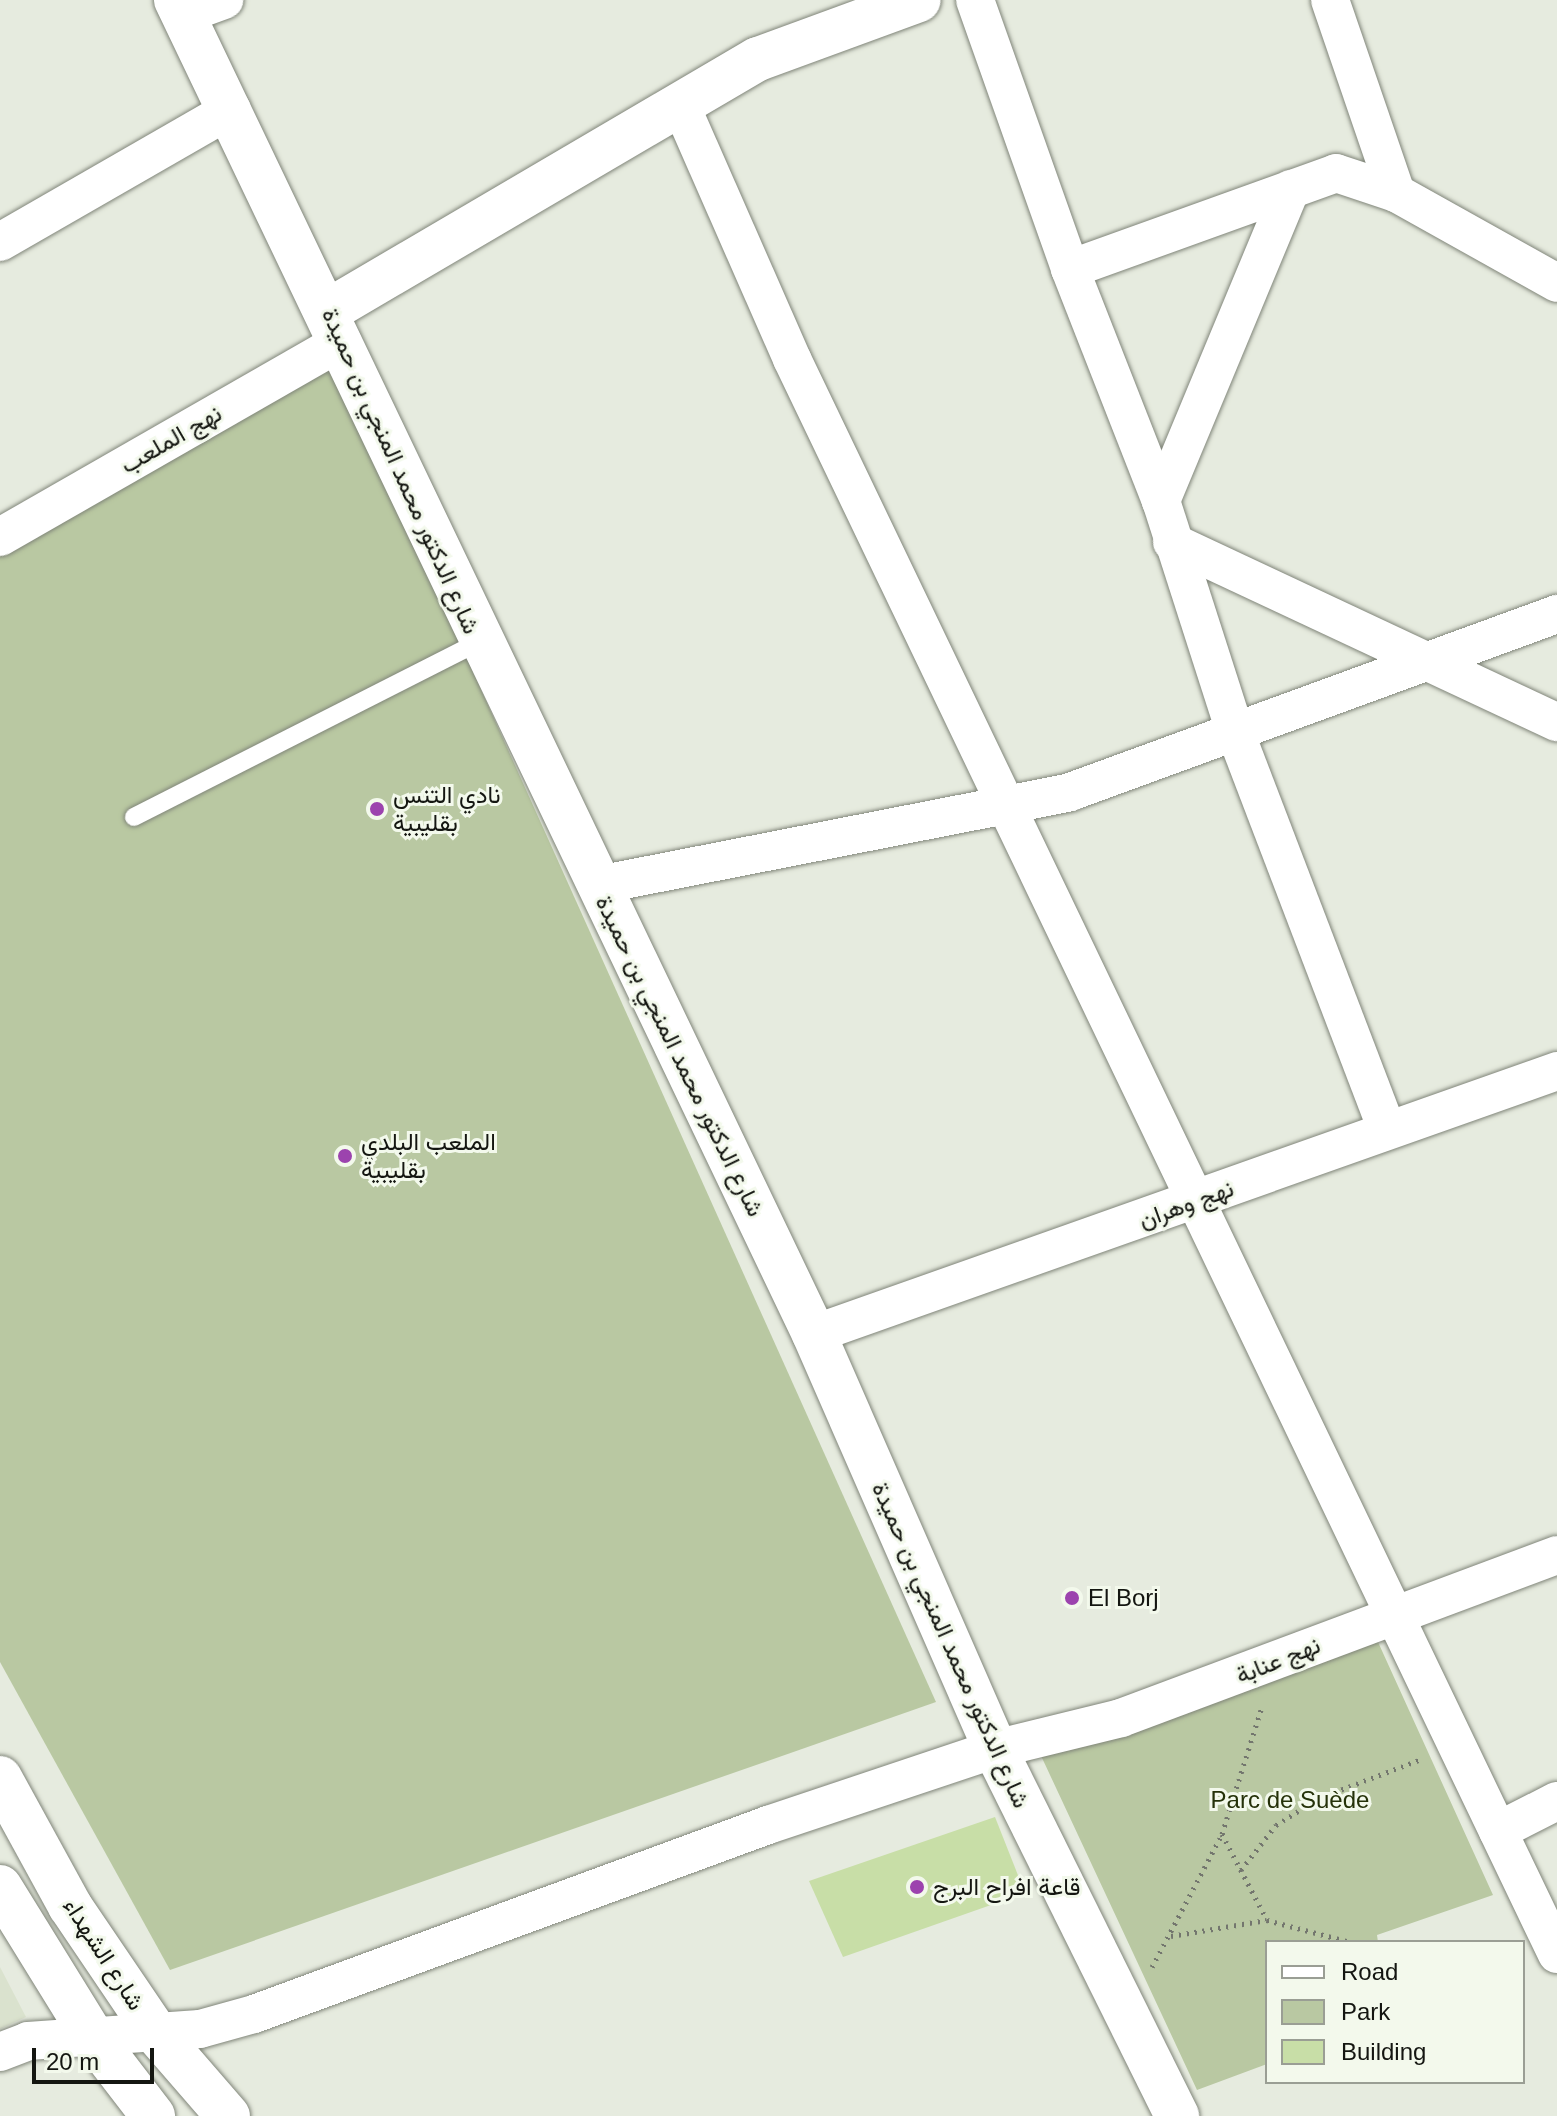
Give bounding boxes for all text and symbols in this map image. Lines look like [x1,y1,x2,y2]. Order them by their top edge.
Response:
street label: شارع الدكتور محمد المنجي بن حميدة [316,304,486,638]
street label: نهج الملعب [115,399,227,479]
place label: نادي التنس بقليبية [393,781,501,837]
marker: نادي التنس بقليبية [368,800,386,818]
street label: شارع الدكتور محمد المنجي بن حميدة [590,891,770,1221]
place label: الملعب البلدي بقليبية [361,1128,496,1184]
marker: الملعب البلدي بقليبية [336,1147,354,1165]
street label: نهج وهران [1135,1174,1237,1234]
street label: شارع الدكتور محمد المنجي بن حميدة [866,1478,1036,1812]
place label: El Borj [1088,1584,1159,1612]
marker: El Borj [1063,1589,1081,1607]
street label: نهج عنابة [1232,1630,1324,1690]
park label: Parc de Suède [1211,1786,1369,1814]
place label: قاعة افراح البرج [933,1873,1080,1901]
marker: قاعة افراح البرج [908,1878,926,1896]
street label: شارع الشهداء [57,1893,151,2015]
legend [1265,1940,1525,2084]
text: Road [1341,1958,1398,1985]
text: Park [1341,1998,1390,2025]
scale bar [36,2032,158,2082]
text: Building [1341,2038,1426,2065]
text: 20 m [46,2048,99,2075]

